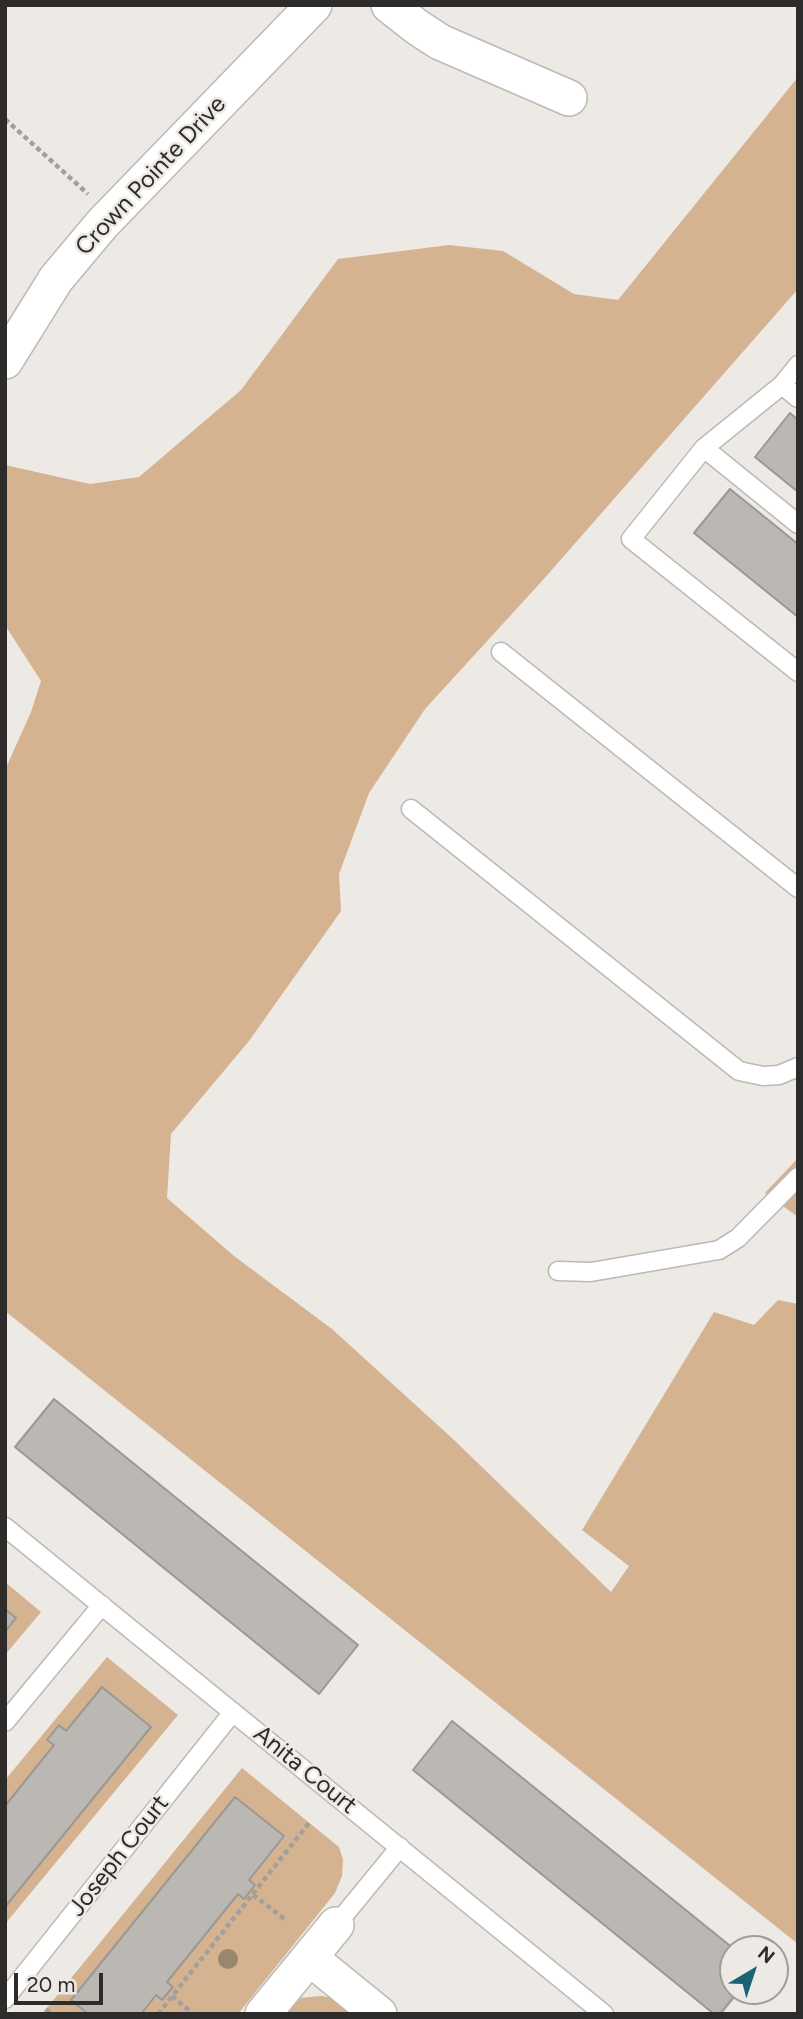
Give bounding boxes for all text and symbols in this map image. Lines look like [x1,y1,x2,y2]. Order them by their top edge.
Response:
street label: Crown Pointe Drive [70,90,232,262]
street label: Anita Court [248,1720,362,1820]
street label: Joseph Court [63,1790,175,1922]
north arrow [719,1935,789,2005]
text: N [753,1941,779,1968]
scale bar [18,1960,107,2004]
text: 20 m [27,1972,75,1997]

